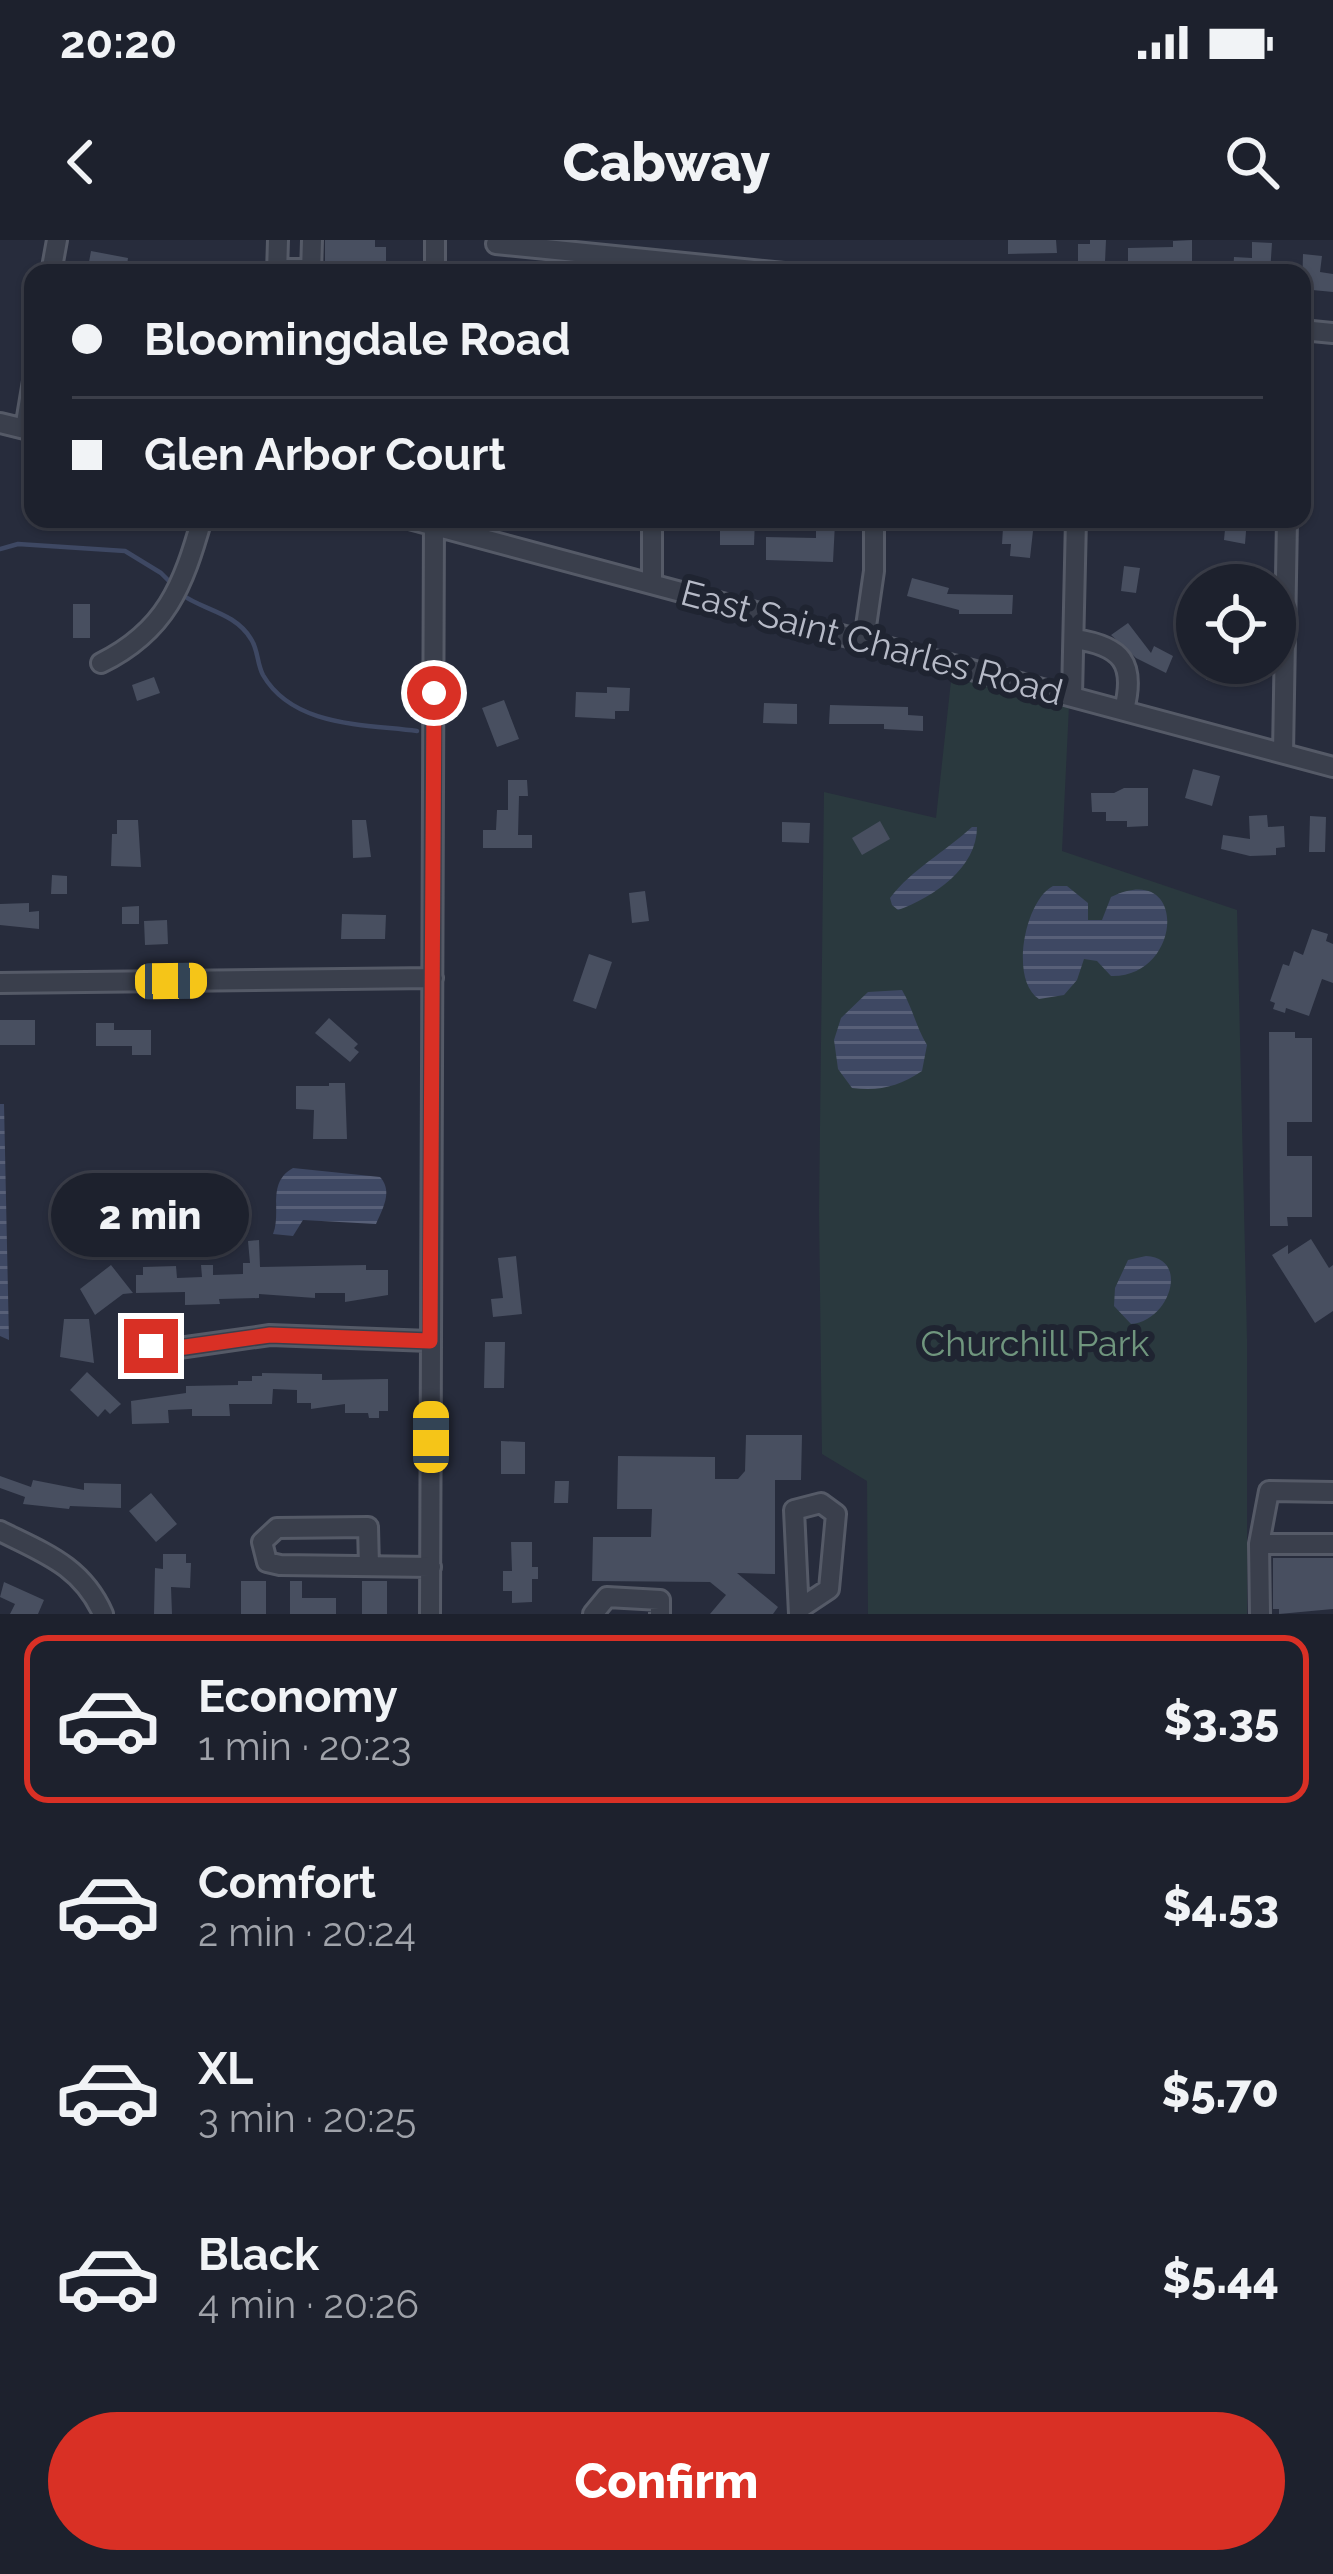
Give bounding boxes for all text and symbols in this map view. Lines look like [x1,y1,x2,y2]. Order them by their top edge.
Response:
text: 20:20 [60,16,177,69]
icon: back [48,129,114,195]
icon: search [1219,129,1285,195]
text: Cabway [563,130,770,194]
text: Bloomingdale Road [144,313,571,366]
text: Glen Arbor Court [144,428,506,481]
map controls [1176,564,1296,684]
button: locate [1176,564,1296,684]
street label: East Saint Charles Road [677,571,1067,713]
route start [407,666,461,720]
car [135,962,207,1000]
callout: 2 min [52,1172,250,1256]
text: 2 min [99,1192,201,1238]
route end [124,1319,178,1373]
park label: Churchill Park [921,1322,1149,1364]
car [413,1401,449,1473]
icon: car [54,1665,162,1773]
text: Economy [198,1670,398,1723]
text: $3.35 [1163,1693,1279,1746]
text: 1 min · 20:23 [198,1723,412,1769]
icon: car [54,1851,162,1959]
text: Comfort [198,1856,376,1909]
text: $4.53 [1163,1879,1279,1932]
text: 2 min · 20:24 [198,1909,416,1955]
icon: car [54,2037,162,2145]
text: XL [198,2042,253,2095]
text: $5.70 [1162,2065,1279,2118]
text: 3 min · 20:25 [198,2095,416,2141]
icon: car [54,2223,162,2331]
text: Black [198,2228,319,2281]
text: $5.44 [1162,2251,1279,2304]
text: 4 min · 20:26 [198,2281,419,2327]
button: Confirm [48,2412,1285,2550]

